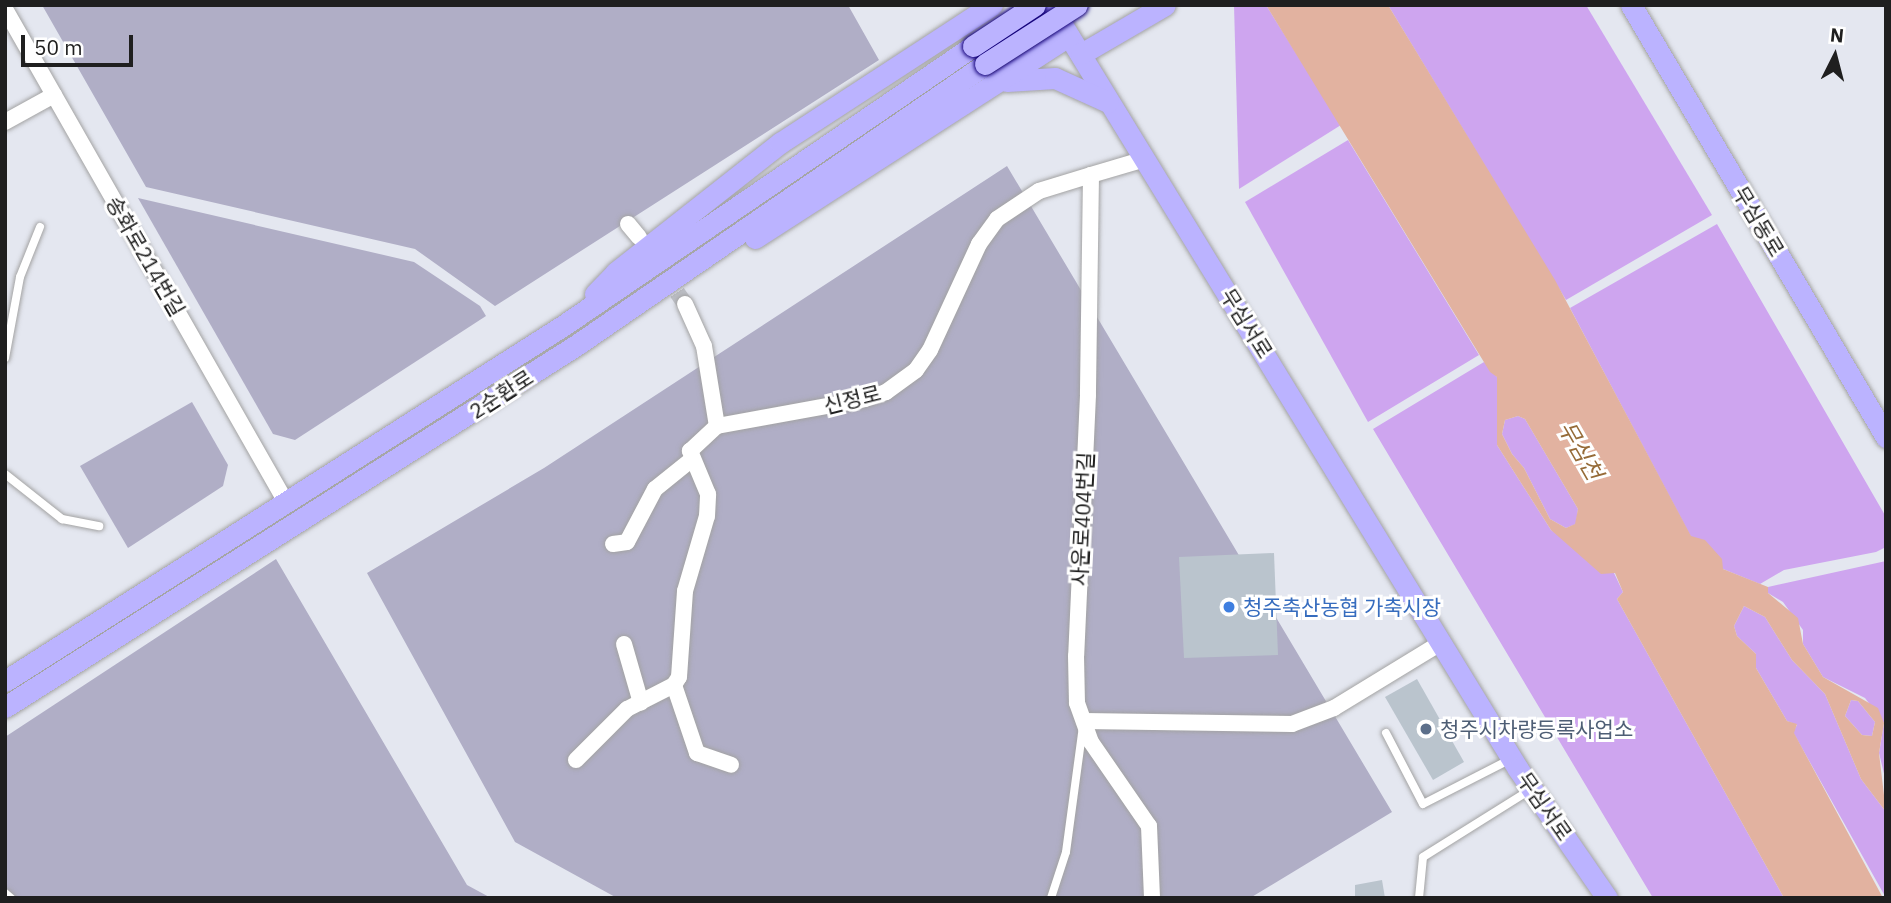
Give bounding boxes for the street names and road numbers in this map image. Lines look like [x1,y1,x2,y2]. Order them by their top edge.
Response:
street label: 무심동로 [1728,181,1790,261]
street label: 송화로214번길 [101,192,191,320]
street label: 무심서로 [1216,284,1278,362]
street label: 2순환로 [465,364,537,424]
street label: 신정로 [821,380,883,418]
street label: 사운로404번길 [1066,451,1098,587]
street label: 무심서로 [1513,767,1577,845]

